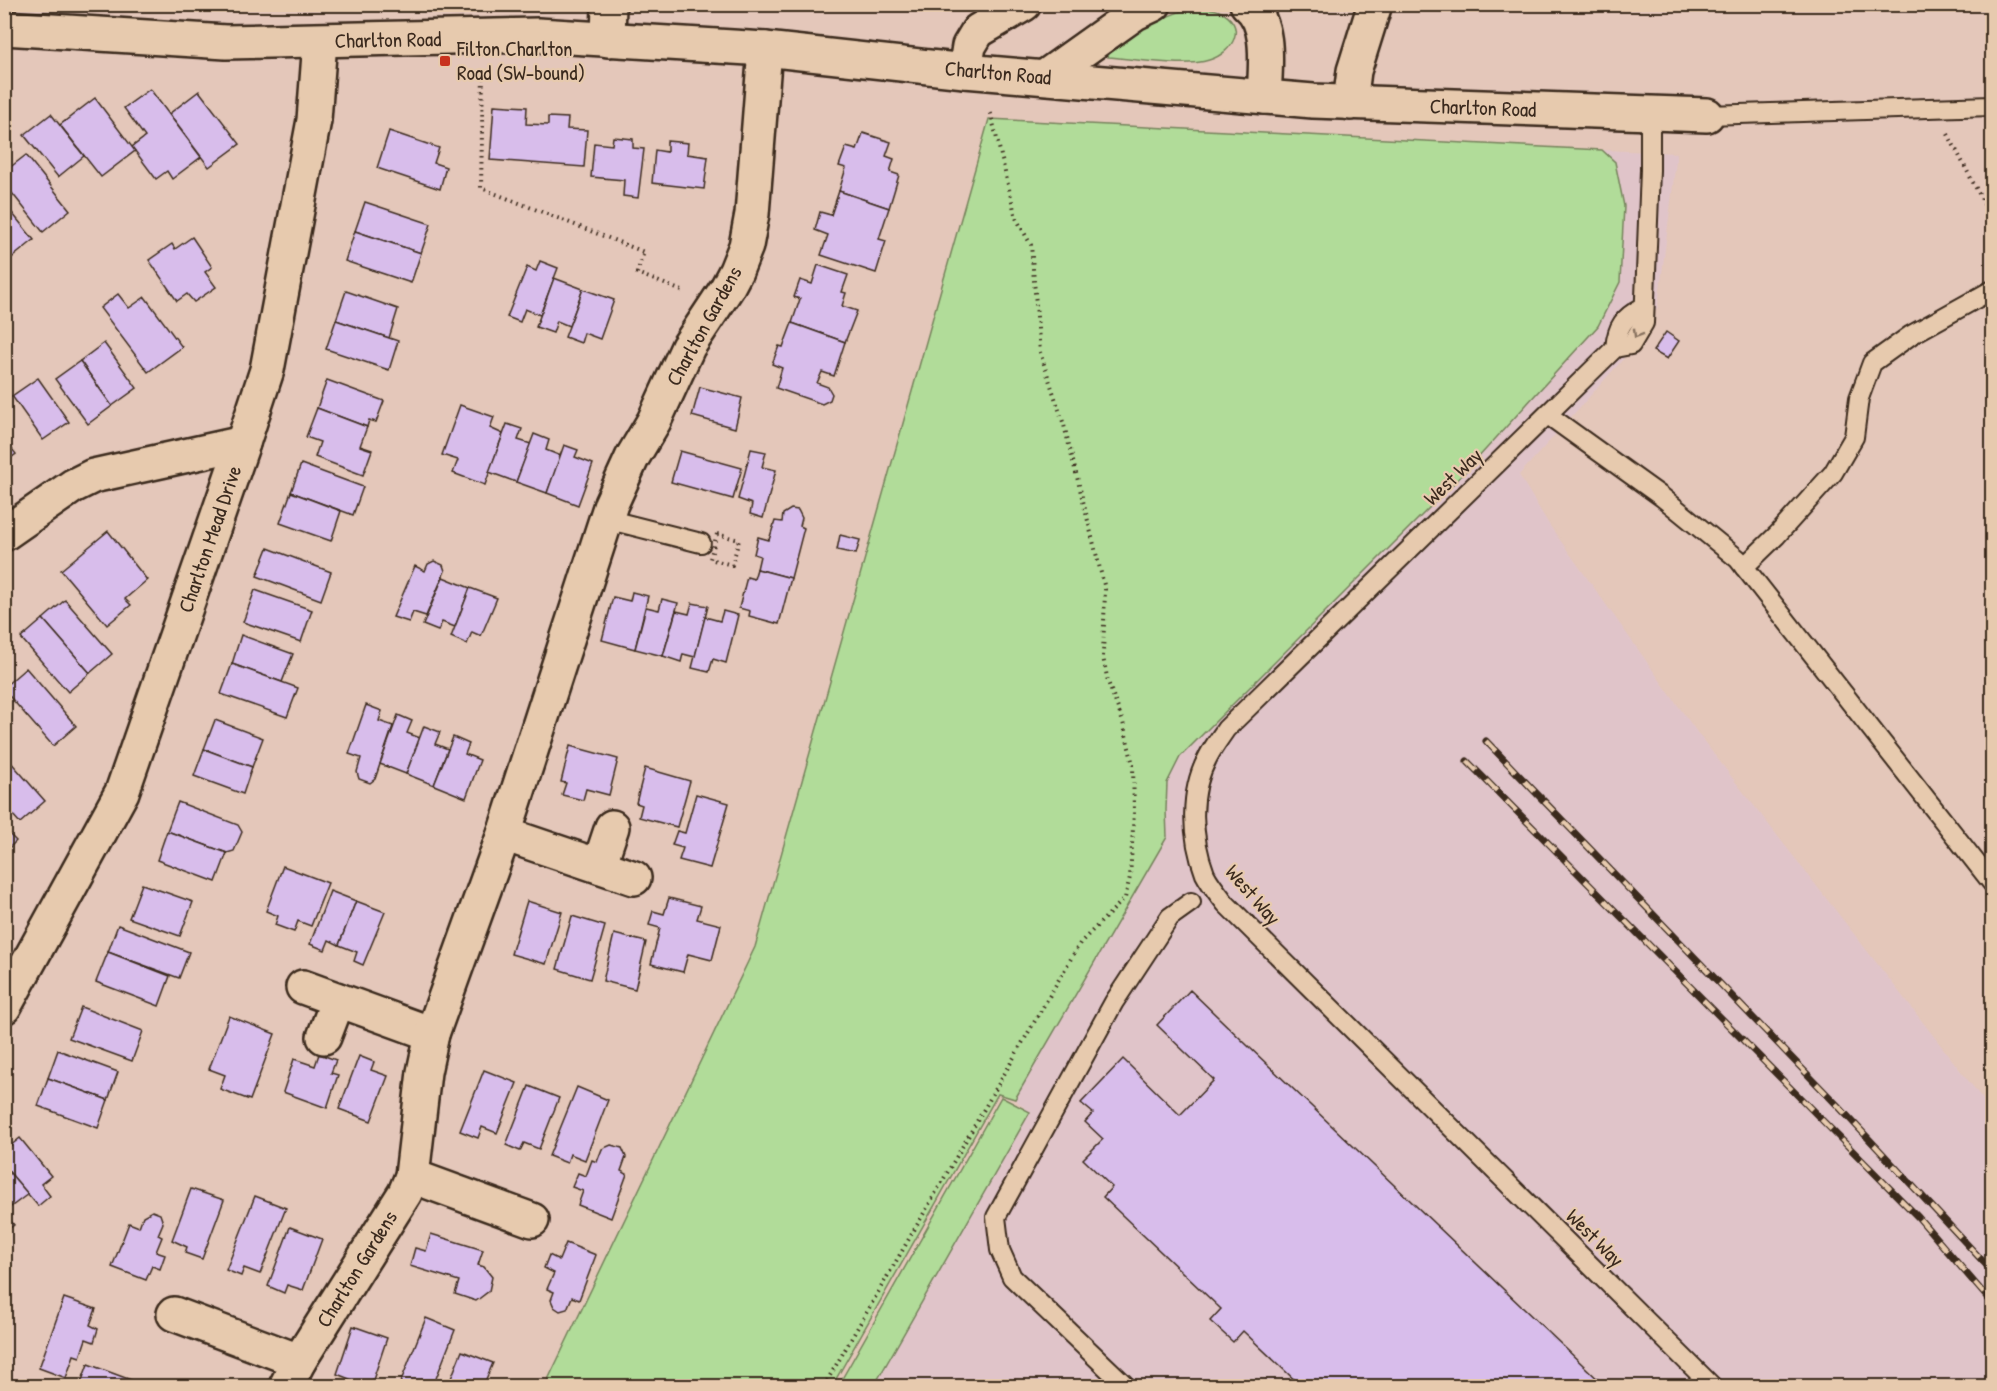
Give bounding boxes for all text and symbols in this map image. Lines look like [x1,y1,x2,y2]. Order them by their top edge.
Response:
street label: Charlton Road [334,24,442,55]
place label: Filton Charlton Road (SW-bound) [456,34,585,87]
street label: Charlton Road [944,53,1052,92]
marker: Filton Charlton Road (SW-bound) [438,54,452,68]
street label: Charlton Road [1429,91,1537,124]
street label: Charlton Gardens [659,261,748,391]
one-way arrow [1633,328,1644,338]
street label: West Way [1417,441,1489,512]
street label: Charlton Mead Drive [171,461,248,616]
street label: West Way [1219,858,1288,931]
street label: West Way [1560,1202,1631,1273]
street label: Charlton Gardens [309,1205,404,1333]

